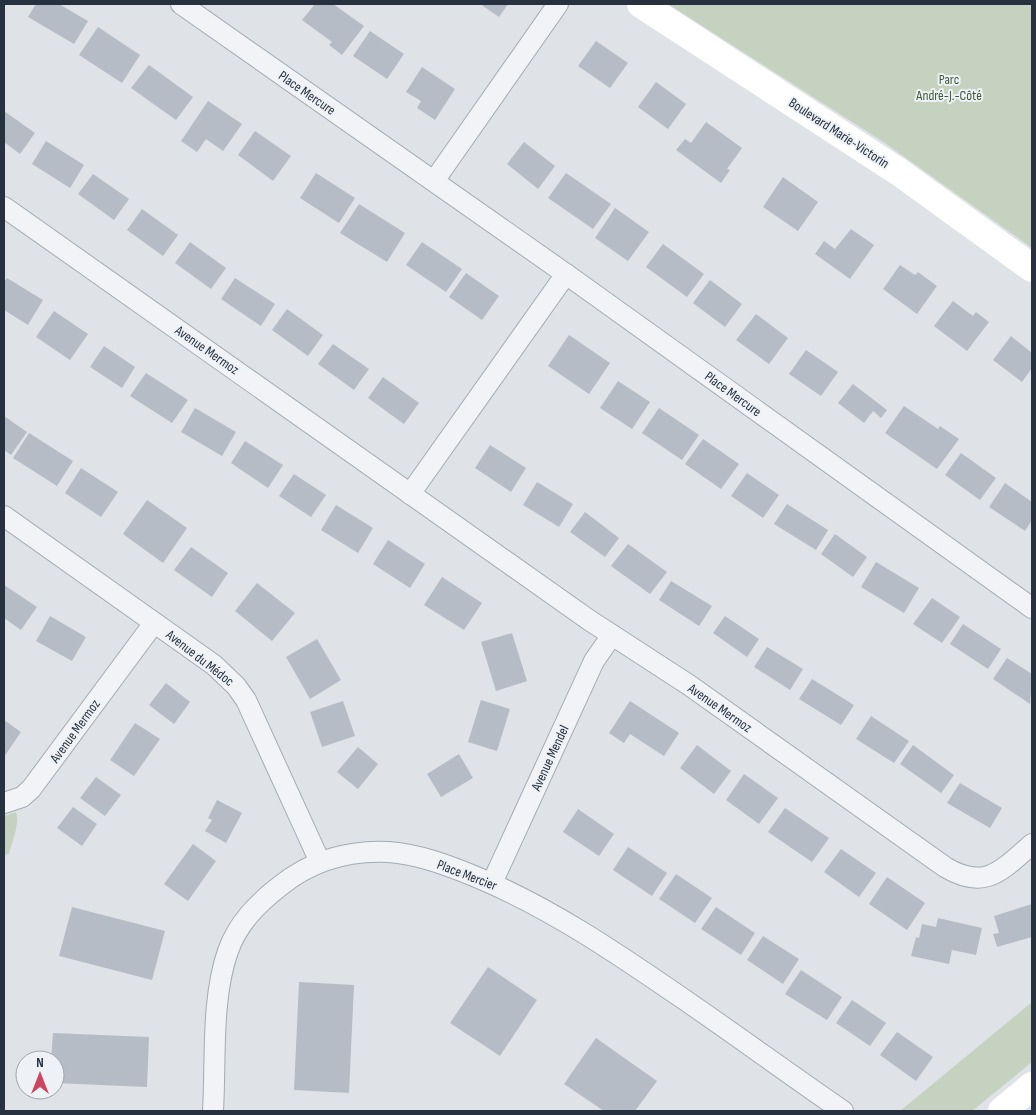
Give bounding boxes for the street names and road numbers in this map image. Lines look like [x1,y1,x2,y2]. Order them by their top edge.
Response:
street label: Place Mercure [275,67,339,119]
street label: Boulevard Marie-Victorin [786,94,892,172]
street label: Avenue Mermoz [171,321,242,378]
street label: Place Mercure [701,368,765,420]
street label: Avenue du Médoc [162,626,237,690]
street label: Avenue Mermoz [684,679,755,736]
street label: Avenue Mermoz [46,696,104,767]
street label: Avenue Mendel [527,722,573,794]
street label: Place Mercier [435,856,499,894]

